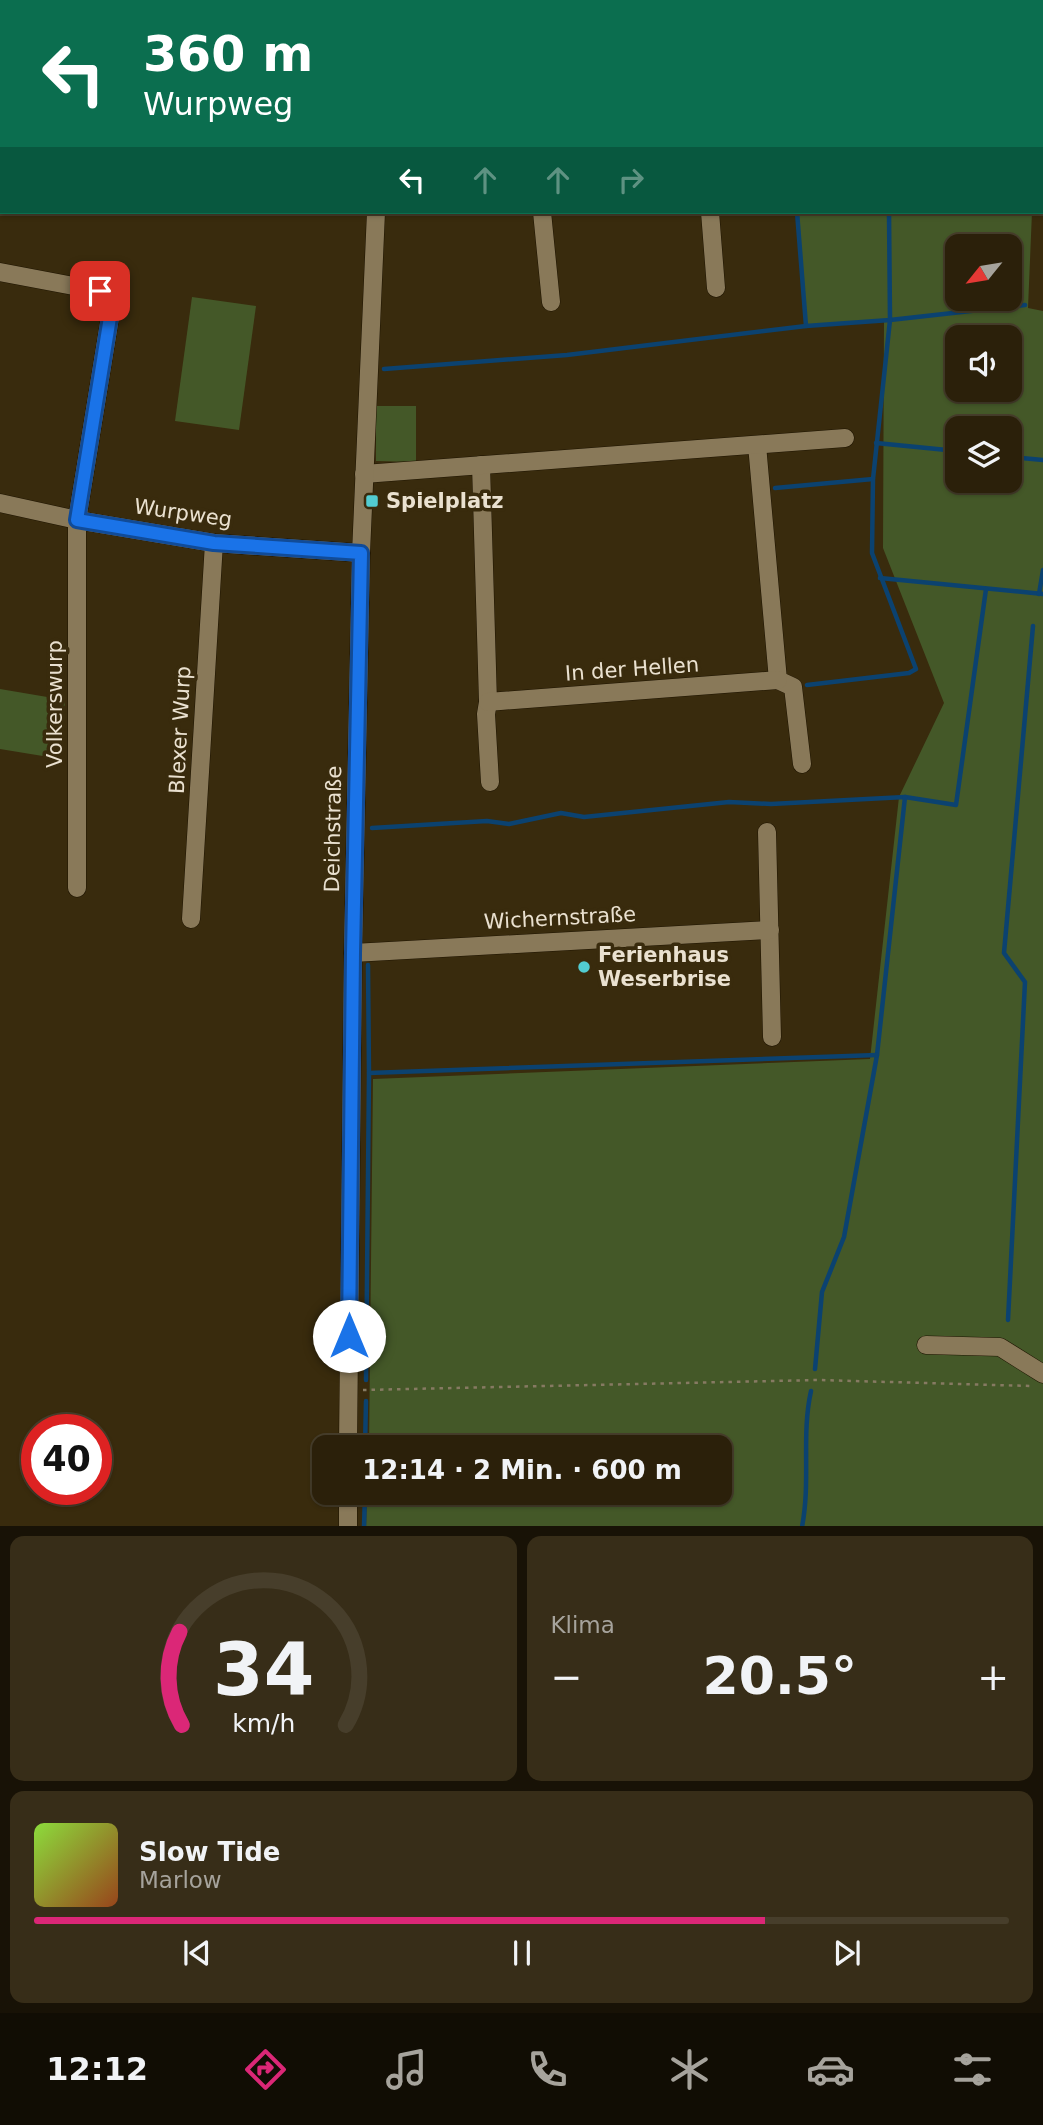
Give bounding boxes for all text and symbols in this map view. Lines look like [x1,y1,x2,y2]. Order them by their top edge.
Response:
text: 360 m [143,26,313,83]
icon: left [28,28,119,119]
text: Wurpweg [143,85,293,123]
icon: left [393,161,431,199]
icon: ahead [466,161,504,199]
icon: ahead [539,161,577,199]
icon: right [612,161,650,199]
north arrow [945,234,1022,312]
map controls [945,234,1022,493]
pin [70,261,130,321]
icon: arrive [81,272,119,310]
button: sound [945,325,1022,402]
button: layers [945,416,1022,493]
place label: Spielplatz [386,489,503,513]
marker: Spielplatz [364,493,380,509]
street label: Wurpweg [132,494,234,532]
street label: Volkerswurp [43,640,67,768]
street label: In der Hellen [564,652,700,686]
street label: Blexer Wurp [165,665,195,795]
street label: Deichstraße [320,765,346,893]
street label: Wichernstraße [483,902,637,934]
place label: Ferienhaus Weserbrise [598,943,731,991]
marker: Ferienhaus Weserbrise [576,959,592,975]
position arrow [312,1299,386,1373]
speed limit sign: 40 [21,1414,112,1505]
text: 12:14 · 2 Min. · 600 m [362,1455,682,1485]
text: Klima [551,1612,615,1638]
text: 34 [213,1627,314,1712]
text: 20.5° [703,1646,857,1706]
text: − [551,1655,582,1699]
text: + [977,1655,1009,1699]
text: km/h [232,1708,295,1737]
text: Slow Tide [139,1837,280,1867]
text: Marlow [139,1867,222,1893]
icon: previous [178,1934,216,1972]
icon: pause [503,1934,541,1972]
icon: next [828,1934,866,1972]
icon: directions [241,2045,290,2094]
icon: music [382,2045,431,2094]
icon: phone [523,2045,572,2094]
icon: climate [665,2045,714,2094]
icon: car [806,2045,855,2094]
icon: filters [948,2045,997,2094]
text: 12:12 [46,2050,148,2088]

